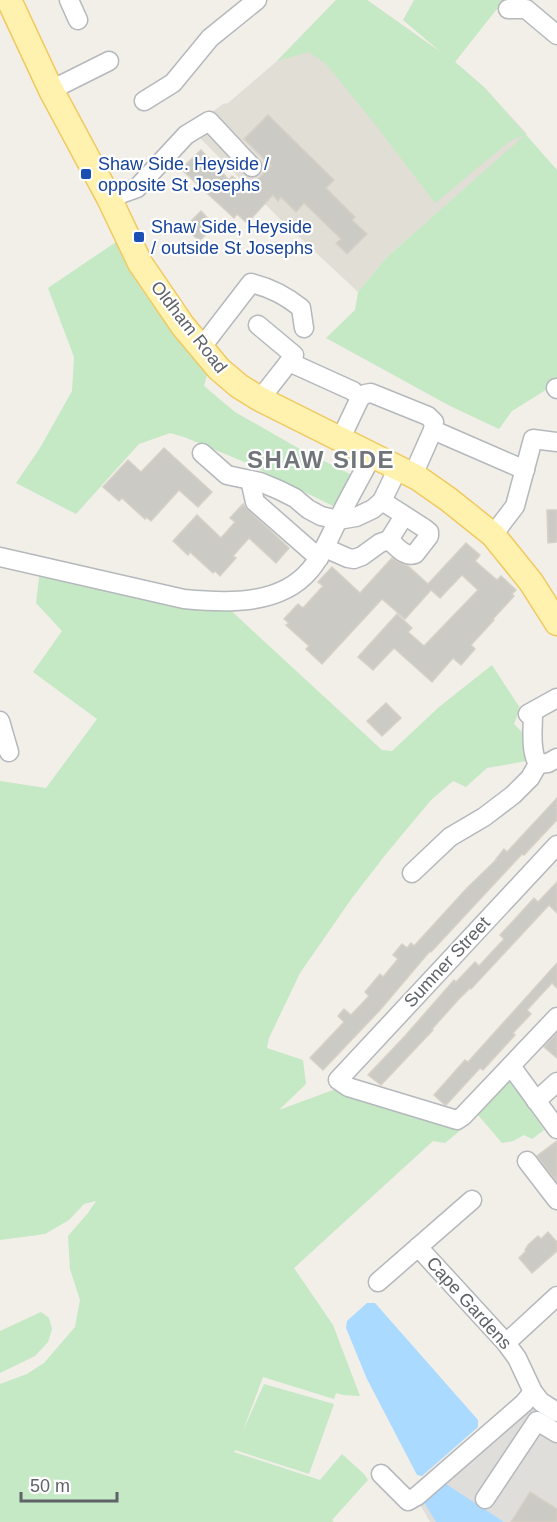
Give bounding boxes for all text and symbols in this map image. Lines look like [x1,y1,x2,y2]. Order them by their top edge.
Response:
place label: Shaw Side. Heyside / opposite St Josephs [98,154,269,195]
marker: Shaw Side. Heyside / opposite St Josephs [79,167,93,181]
place label: Shaw Side, Heyside / outside St Josephs [151,217,313,258]
marker: Shaw Side, Heyside / outside St Josephs [132,230,146,244]
street label: Oldham Road [147,277,231,377]
district label: SHAW SIDE [247,446,395,473]
street label: Sumner Street [400,913,494,1011]
street label: Cape Gardens [422,1253,516,1353]
scale bar [21,1465,117,1503]
text: 50 m [30,1476,70,1496]

